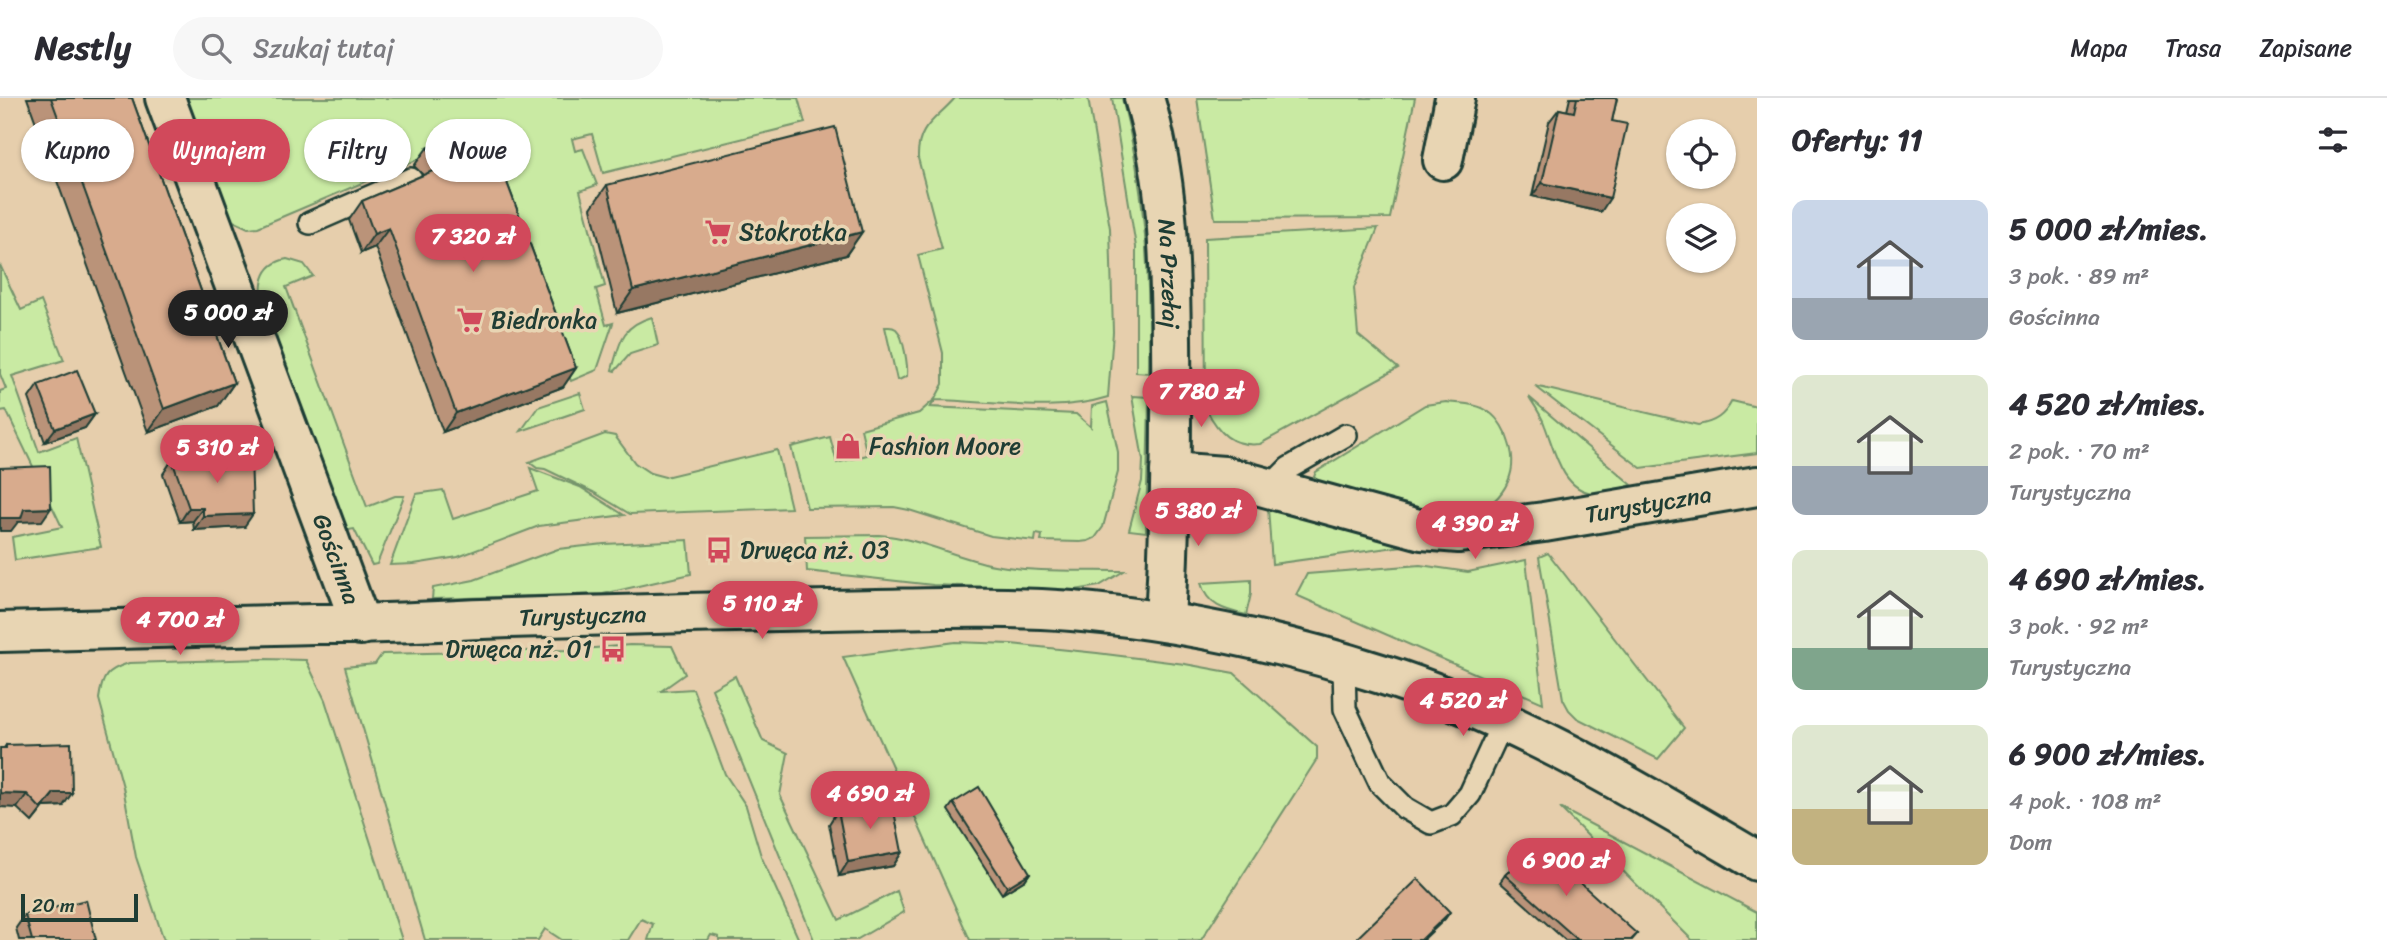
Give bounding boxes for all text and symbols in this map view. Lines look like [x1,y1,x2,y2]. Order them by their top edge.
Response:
search box [173,17,663,80]
text: Nestly [35,19,131,77]
text: Szukaj tutaj [253,25,394,71]
text: Mapa [2071,27,2127,69]
text: Trasa [2165,27,2221,69]
text: Zapisane [2259,27,2352,69]
icon: search [197,29,235,67]
text: Oferty: 11 [1792,113,1923,167]
chip: Kupno [21,119,134,182]
chip: Wynajem [148,119,290,182]
chip: Filtry [304,119,411,182]
chip: Nowe [425,119,531,182]
map controls [1666,119,1736,273]
button: locate [1666,119,1736,189]
icon: filters [2314,121,2352,159]
text: 5 000 zł/mies. [2009,202,2208,256]
button: layers [1666,203,1736,273]
place label: Stokrotka [739,211,847,253]
pin: 7 320 zł [401,214,545,274]
text: 7 320 zł [431,216,515,257]
supermarket icon: Stokrotka [703,217,733,247]
street label: Na Przełaj [1145,217,1192,330]
icon: home [1848,228,1932,312]
text: 3 pok. · 89 m² [2009,256,2149,297]
pin: 5 000 zł [156,290,300,350]
text: 5 000 zł [184,292,272,333]
text: Gościnna [2009,297,2100,338]
place label: Biedronka [491,299,597,341]
supermarket icon: Biedronka [455,305,485,335]
pin: 7 780 zł [1129,370,1273,429]
text: 7 780 zł [1158,371,1244,412]
text: 4 520 zł/mies. [2009,377,2207,431]
icon: home [1848,403,1932,487]
place label: Fashion Moore [869,425,1021,467]
pin: 5 310 zł [145,426,289,485]
text: 5 310 zł [176,427,258,468]
shop icon: Fashion Moore [833,431,863,461]
text: 2 pok. · 70 m² [2009,431,2150,472]
text: Turystyczna [2009,472,2131,513]
street label: Turystyczna [1582,473,1715,536]
pin: 5 380 zł [1126,489,1270,548]
text: 5 380 zł [1155,490,1241,531]
pin: 4 390 zł [1403,502,1547,561]
text: 4 390 zł [1432,503,1518,544]
street label: Gościnna [300,507,373,611]
place label: Drwęca nż. 03 [740,529,890,571]
bus stop icon: Drwęca nż. 03 [704,535,734,565]
text: 4 690 zł/mies. [2009,552,2206,606]
icon: home [1848,578,1932,662]
pin: 5 110 zł [690,582,834,641]
text: 5 110 zł [723,583,801,624]
street label: Turystyczna [518,593,647,639]
pin: 4 700 zł [108,598,252,657]
text: 4 700 zł [137,599,224,640]
text: 3 pok. · 92 m² [2009,606,2149,647]
place label: Drwęca nż. 01 [445,628,592,670]
bus stop icon: Drwęca nż. 01 [598,634,628,664]
text: Turystyczna [2009,647,2131,688]
pin: 4 520 zł [1391,678,1535,738]
text: 4 520 zł [1420,680,1506,721]
text: 6 900 zł/mies. [2009,727,2207,781]
icon: home [1848,753,1932,837]
pin: 4 690 zł [798,772,942,831]
text: 4 690 zł [827,773,913,814]
text: 4 pok. · 108 m² [2009,781,2161,822]
text: Dom [2009,822,2052,863]
pin: 6 900 zł [1494,838,1638,898]
text: 6 900 zł [1523,840,1609,881]
text: 20 m [32,889,75,922]
scale bar [21,891,138,923]

